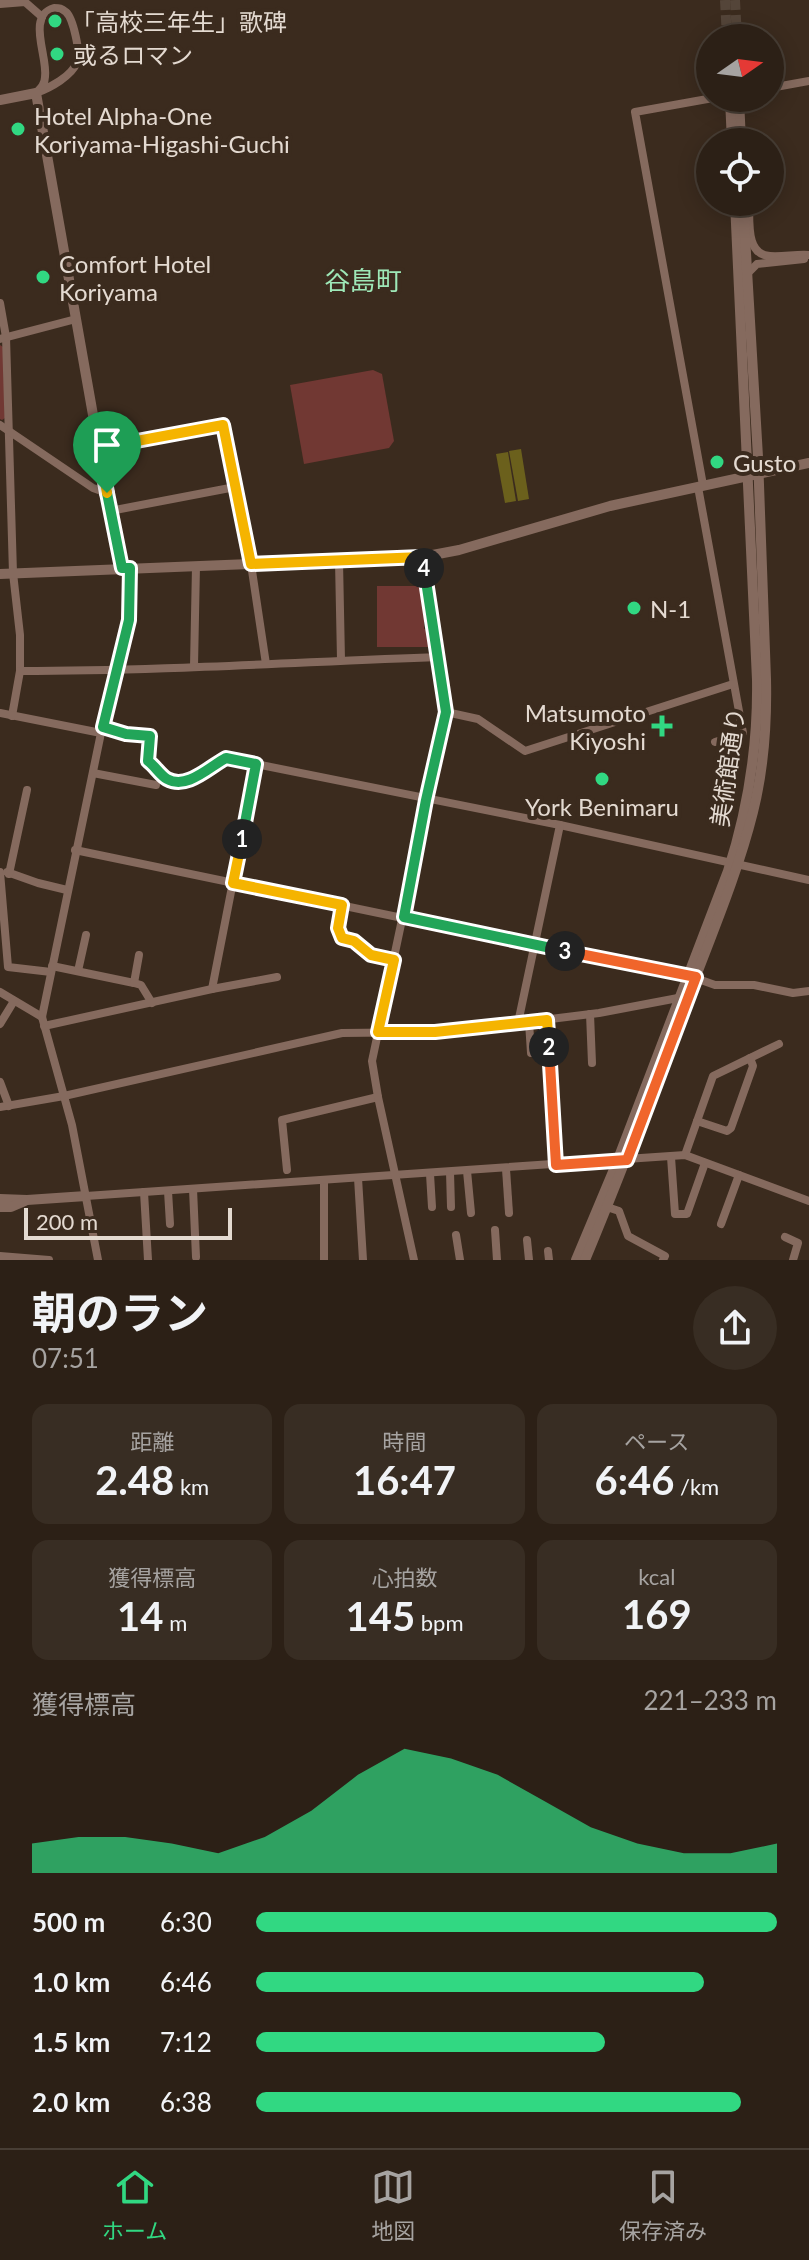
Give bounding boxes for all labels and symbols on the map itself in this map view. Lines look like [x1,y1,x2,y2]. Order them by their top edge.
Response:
place label: 「高校三年生」歌碑 [71,7,287,36]
marker: 「高校三年生」歌碑 [46,12,64,30]
north arrow [696,24,784,112]
place label: 或るロマン [73,40,193,69]
marker: 或るロマン [48,45,66,63]
place label: Hotel Alpha-One Koriyama-Higashi-Guchi [34,101,290,158]
marker: Hotel Alpha-One Koriyama-Higashi-Guchi [9,120,27,138]
place label: Comfort Hotel Koriyama [59,249,211,306]
district label: 谷島町 [324,264,402,296]
marker: Comfort Hotel Koriyama [34,268,52,286]
pin [73,411,141,493]
place label: Gusto [733,448,796,477]
marker: Gusto [708,453,726,471]
pin: 4 [404,548,444,588]
place label: N-1 [650,594,691,623]
marker: N-1 [625,599,643,617]
place label: Matsumoto Kiyoshi [525,698,646,755]
street label: 美術館通り [704,706,750,828]
marker: Matsumoto Kiyoshi [653,717,671,735]
marker: York Benimaru [593,770,611,788]
place label: York Benimaru [525,792,679,821]
pin: 1 [222,819,262,859]
pin: 3 [545,931,585,971]
pin: 2 [529,1027,569,1067]
scale bar [24,1204,232,1240]

